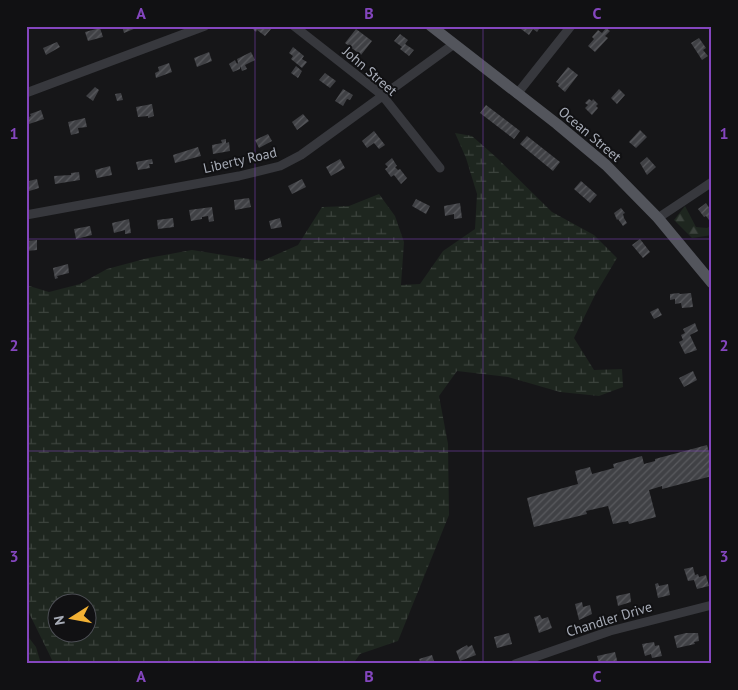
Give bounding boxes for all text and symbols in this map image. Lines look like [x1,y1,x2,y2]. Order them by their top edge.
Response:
text: A [136,3,146,23]
text: B [364,3,374,23]
text: C [593,3,602,23]
street label: John Street [338,42,401,100]
street label: Ocean Street [555,102,625,166]
text: 1 [9,123,19,143]
text: 1 [719,123,729,143]
street label: Liberty Road [201,143,279,177]
text: 2 [9,335,19,355]
text: 2 [719,335,729,355]
text: 3 [9,546,19,566]
text: 3 [719,546,729,566]
north arrow [48,592,98,642]
street label: Chandler Drive [564,597,654,641]
text: N [50,614,69,627]
text: A [136,666,146,686]
text: B [364,666,374,686]
text: C [593,666,602,686]

